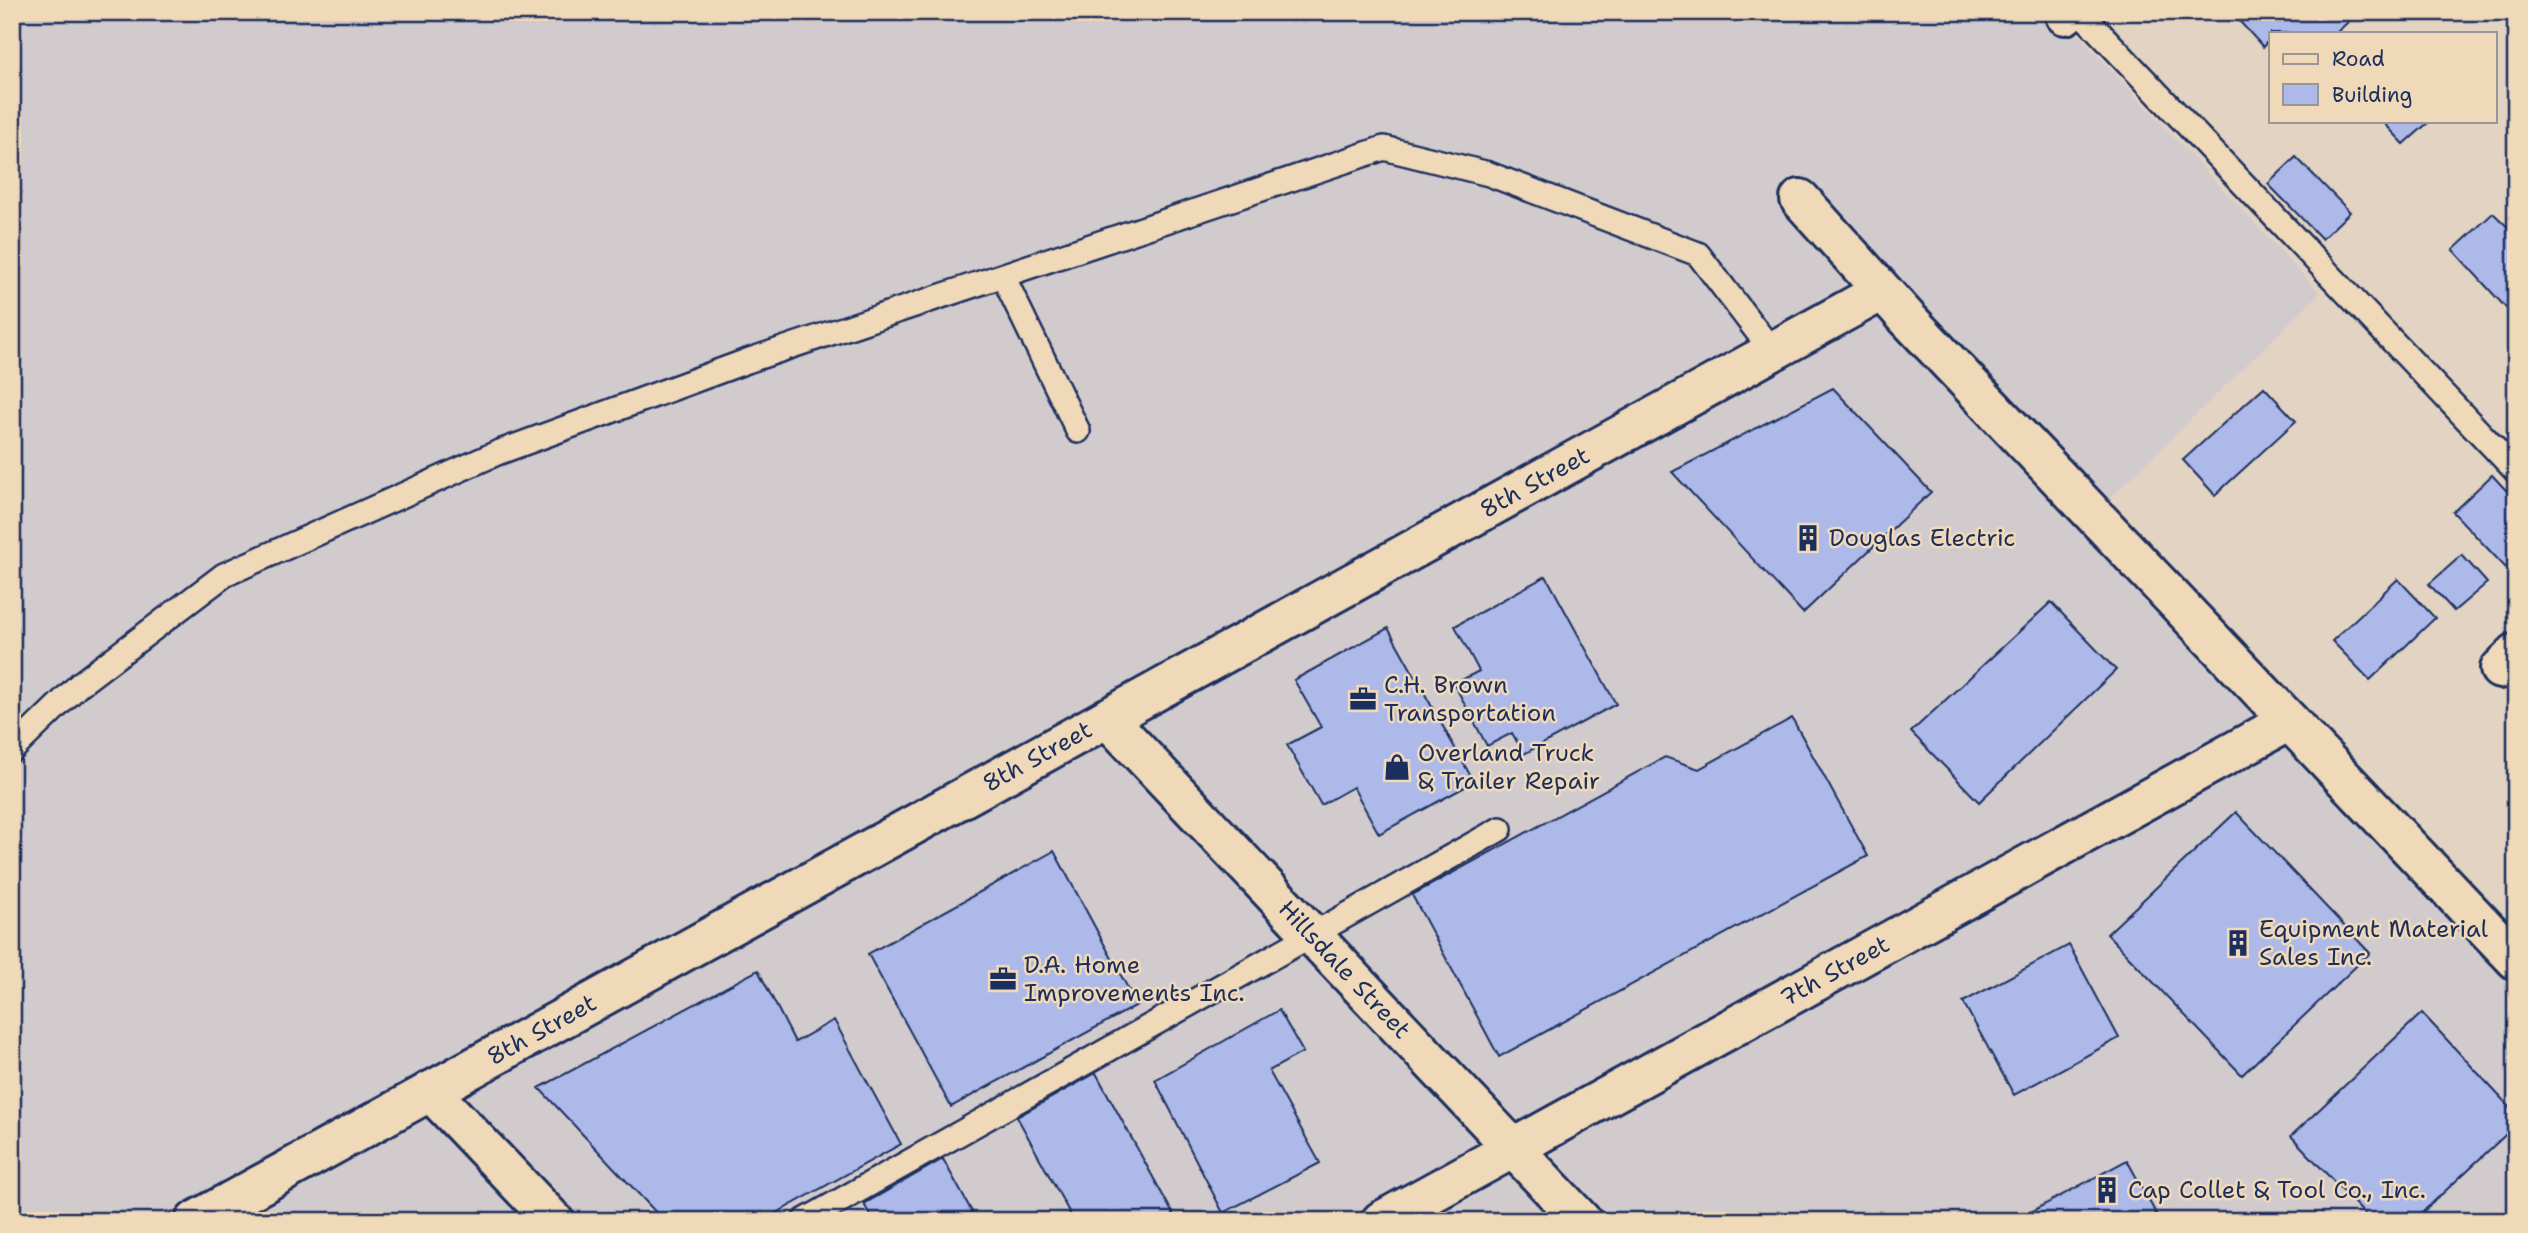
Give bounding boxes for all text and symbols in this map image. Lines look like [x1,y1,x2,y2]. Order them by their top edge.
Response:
legend [2269,32,2496,122]
text: Road [2332,45,2385,73]
text: Building [2332,81,2412,109]
street label: 8th Street [1474,439,1595,525]
place label: Douglas Electric [1829,522,2015,554]
building icon: Douglas Electric [1793,523,1823,553]
place label: C.H. Brown Transportation [1384,669,1556,729]
office icon: C.H. Brown Transportation [1348,684,1378,714]
street label: 8th Street [977,714,1098,800]
place label: Overland Truck & Trailer Repair [1418,737,1600,797]
shop icon: Overland Truck & Trailer Repair [1382,752,1412,782]
street label: Hillsdale Street [1271,893,1418,1046]
place label: Equipment Material Sales Inc. [2259,913,2489,973]
street label: 7th Street [1774,928,1895,1014]
building icon: Equipment Material Sales Inc. [2223,928,2253,958]
place label: D.A. Home Improvements Inc. [1024,949,1245,1009]
office icon: D.A. Home Improvements Inc. [988,964,1018,994]
street label: 8th Street [481,987,602,1073]
place label: Cap Collet & Tool Co., Inc. [2128,1174,2426,1206]
building icon: Cap Collet & Tool Co., Inc. [2092,1175,2122,1205]

